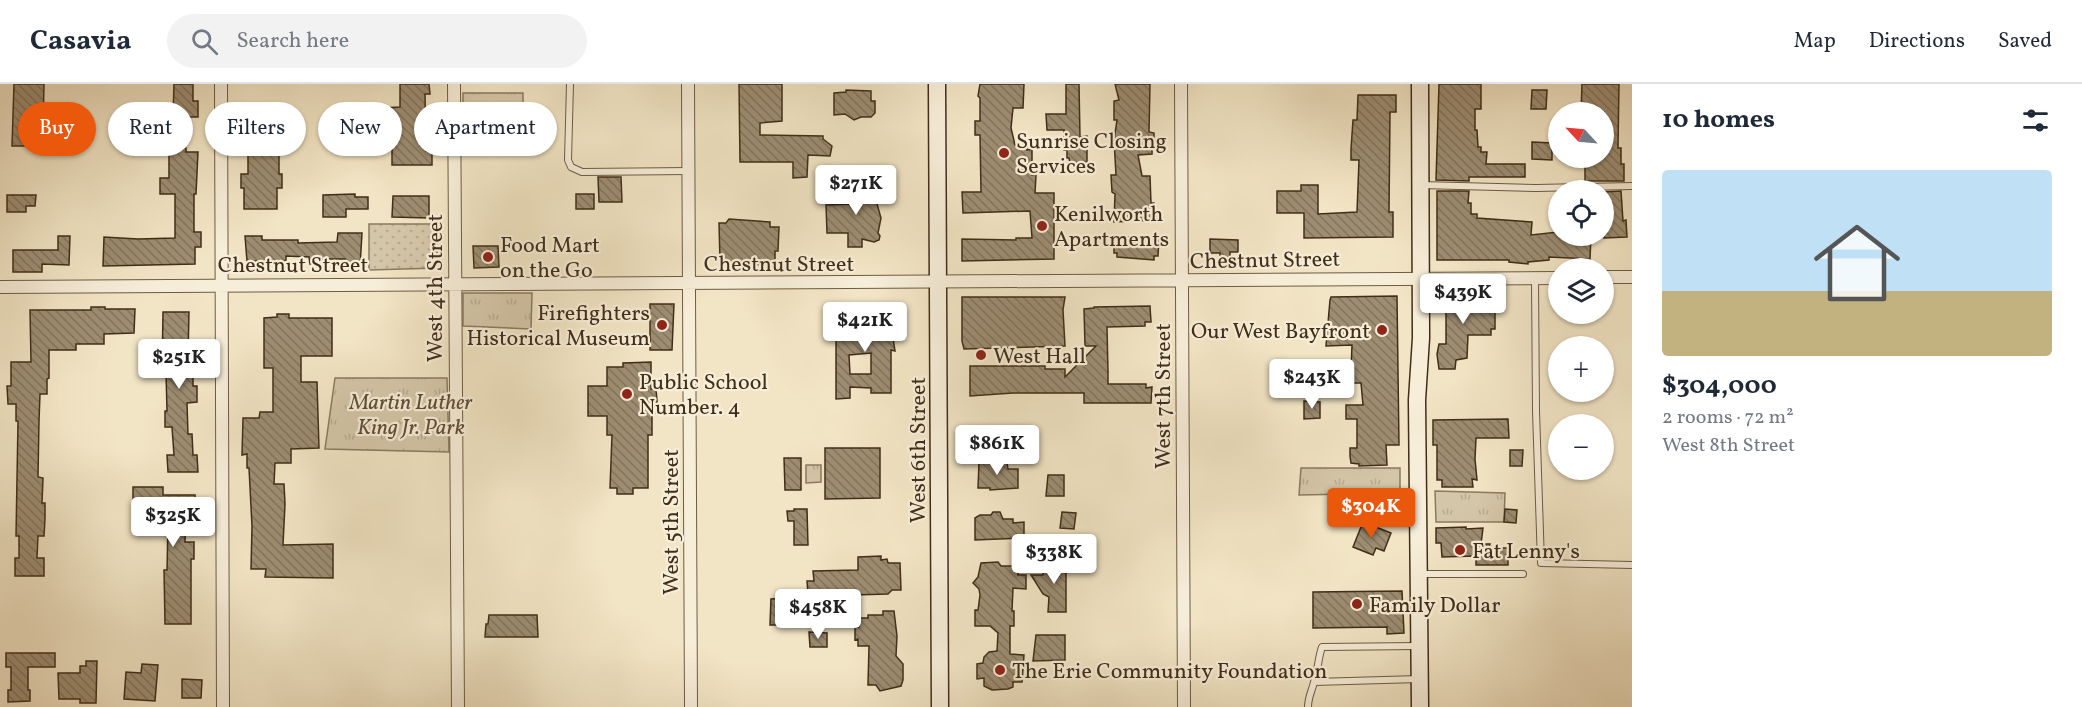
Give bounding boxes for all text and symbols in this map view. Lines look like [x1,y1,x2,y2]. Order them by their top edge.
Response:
search box [167,14,587,68]
text: Casavia [30,22,131,61]
icon: search [188,25,221,58]
text: Search here [236,26,349,57]
text: Map [1794,27,1836,56]
text: Directions [1869,27,1965,56]
text: Saved [1998,27,2052,56]
chip: Buy [18,102,96,156]
chip: Rent [108,102,193,156]
chip: Filters [205,102,306,156]
chip: New [318,102,402,156]
chip: Apartment [414,102,557,156]
north arrow [1548,102,1614,168]
map controls [1548,102,1614,480]
text: 10 homes [1662,102,1775,138]
icon: filters [2019,104,2052,137]
place label: Sunrise Closing Services [1016,127,1167,183]
marker: Sunrise Closing Services [997,146,1011,160]
pin: $271K [814,165,898,216]
text: $271K [829,170,883,198]
button: locate [1548,180,1614,246]
place label: Kenilworth Apartments [1054,200,1169,256]
icon: home [1803,209,1911,317]
street label: West 4th Street [421,214,452,362]
marker: Kenilworth Apartments [1035,219,1049,233]
place label: Food Mart on the Go [500,231,600,287]
street label: Chestnut Street [1190,245,1341,278]
marker: Food Mart on the Go [481,250,495,264]
street label: Chestnut Street [704,250,854,281]
street label: Chestnut Street [218,251,368,282]
button: layers [1548,258,1614,324]
pin: $439K [1421,274,1505,325]
text: $439K [1434,279,1492,307]
place label: Firefighters Historical Museum [466,299,650,355]
pin: $421K [823,302,907,353]
text: $421K [837,307,893,335]
place label: Our West Bayfront [1191,317,1370,348]
marker: Firefighters Historical Museum [655,318,669,332]
street label: West 7th Street [1149,323,1180,469]
marker: Our West Bayfront [1375,323,1389,337]
button: + [1548,336,1614,402]
pin: $251K [137,339,221,390]
place label: West Hall [993,342,1086,373]
text: $251K [152,344,206,372]
marker: West Hall [974,348,988,362]
pin: $243K [1270,359,1354,410]
text: $243K [1283,364,1341,392]
place label: Public School Number. 4 [639,368,768,424]
text: $304,000 [1662,368,1777,404]
street label: West 6th Street [904,377,935,523]
marker: Public School Number. 4 [620,387,634,401]
park label: Martin Luther King Jr. Park [349,388,473,444]
text: 2 rooms · 72 m² [1662,404,1794,432]
button: − [1548,414,1614,480]
pin: $861K [955,425,1039,476]
text: $861K [969,430,1025,458]
text: West 8th Street [1662,432,1795,460]
street label: West 5th Street [657,449,688,595]
pin: $304K [1329,488,1413,539]
text: $304K [1341,493,1401,521]
pin: $325K [131,497,215,548]
text: $325K [145,502,201,530]
pin: $338K [1012,534,1096,585]
place label: Fat Lenny's [1472,537,1580,568]
text: $338K [1026,539,1082,567]
marker: Fat Lenny's [1453,543,1467,557]
pin: $458K [776,589,860,640]
place label: Family Dollar [1369,591,1500,622]
text: $458K [789,594,847,622]
marker: Family Dollar [1350,597,1364,611]
place label: The Erie Community Foundation [1012,657,1328,688]
marker: The Erie Community Foundation [993,663,1007,677]

